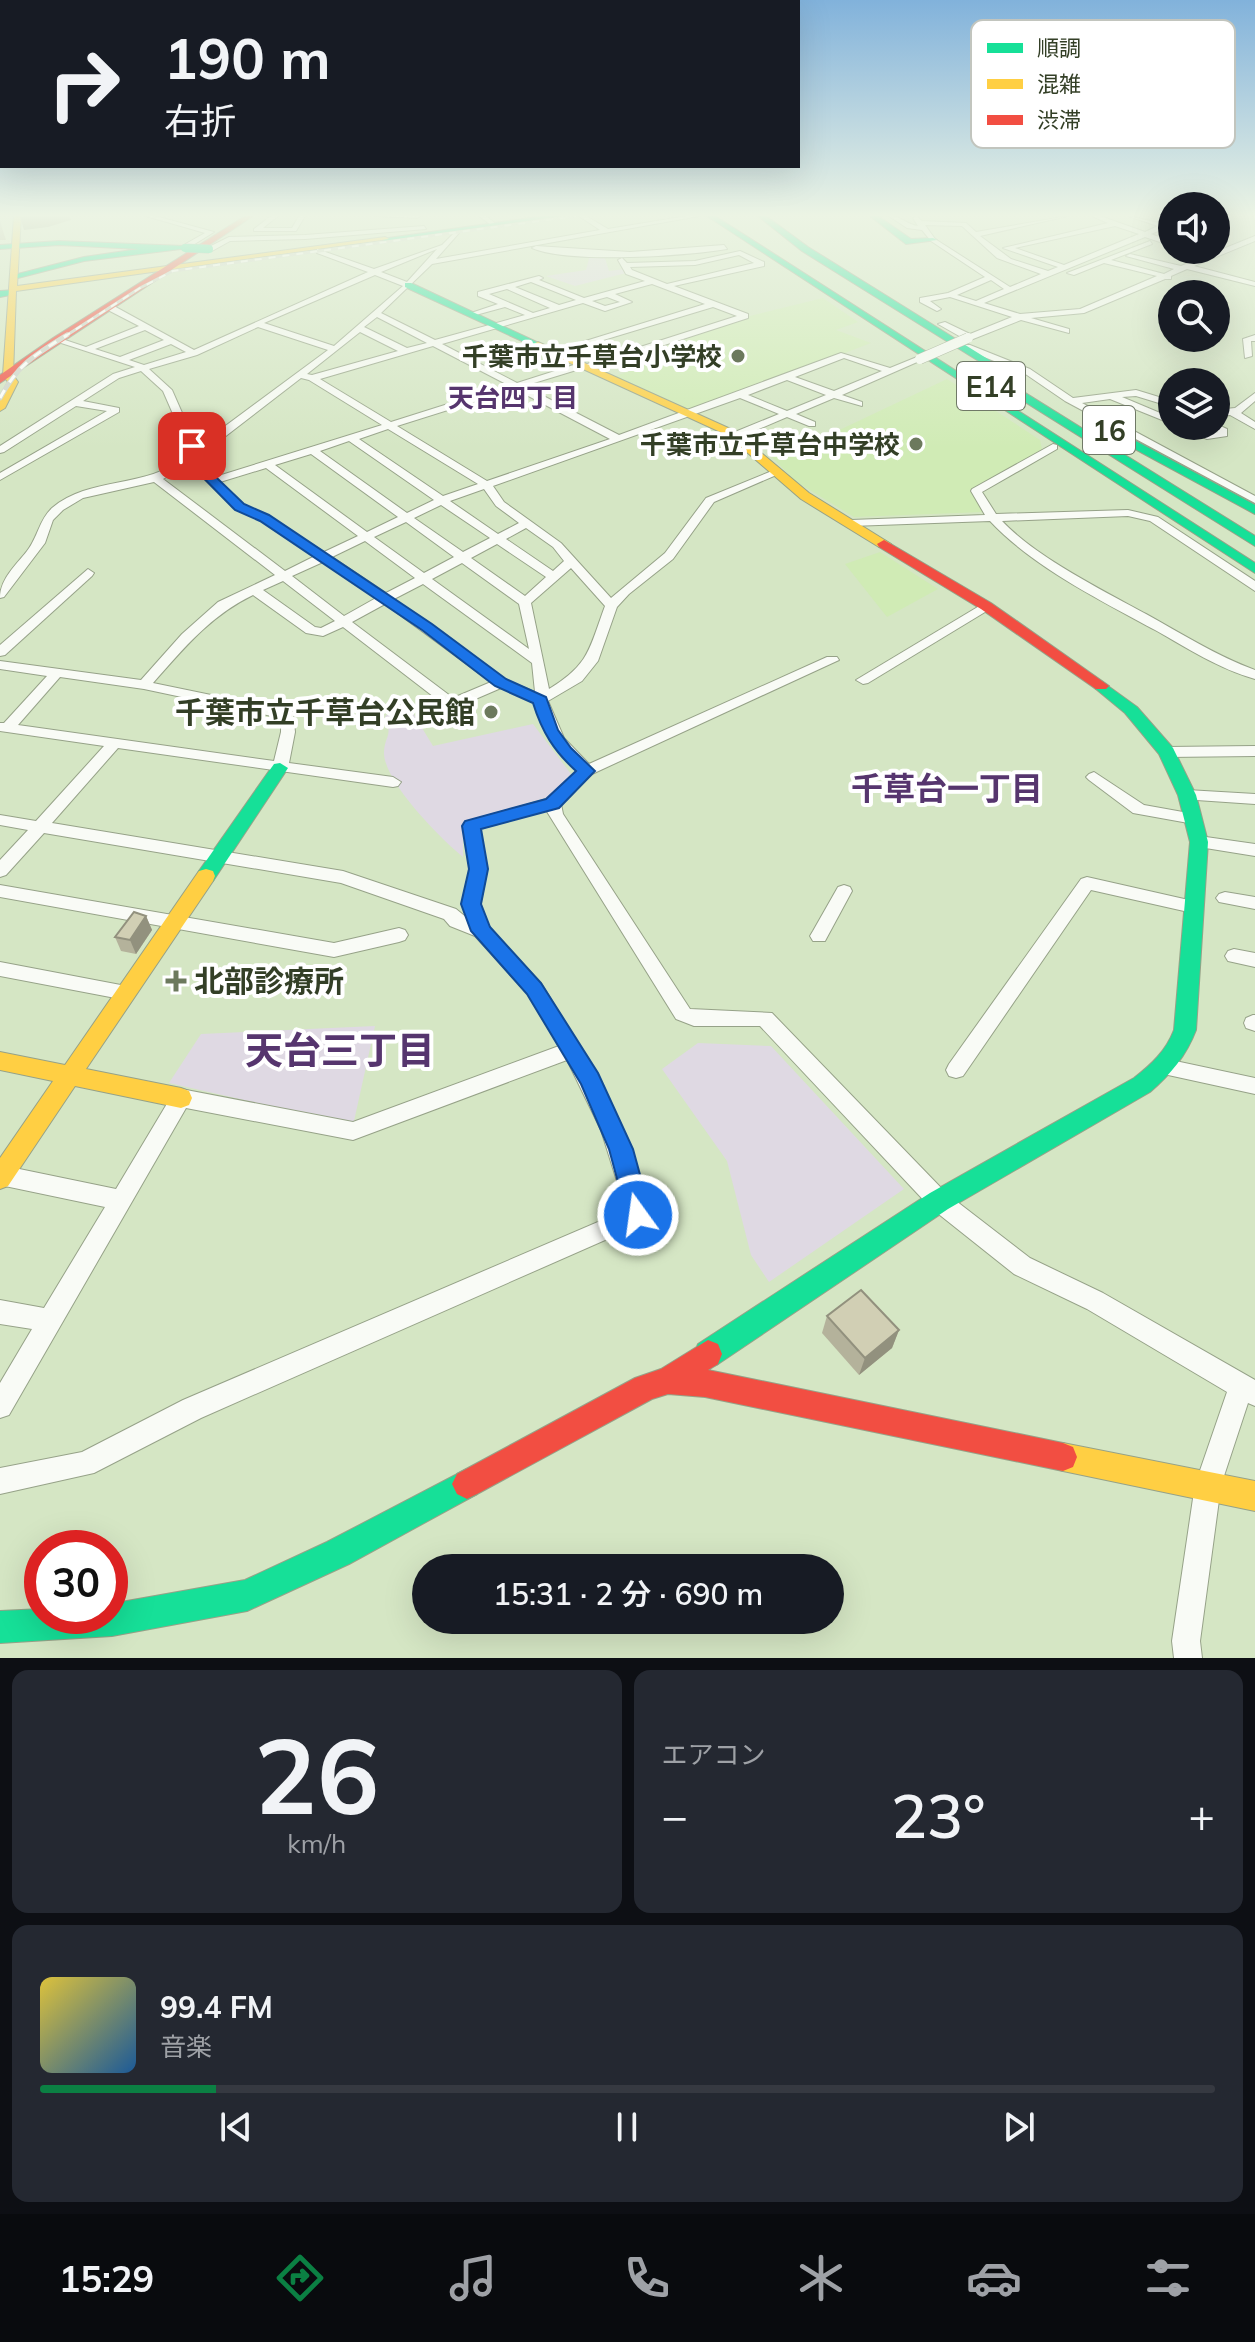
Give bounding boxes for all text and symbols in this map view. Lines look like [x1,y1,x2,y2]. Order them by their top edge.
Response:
legend [971,20,1235,148]
text: 190 m [164,23,331,93]
icon: right [32,32,136,136]
text: 順調 [1037,34,1081,62]
text: 混雑 [1037,70,1081,98]
text: 右折 [164,98,236,143]
text: 渋滞 [1037,106,1081,134]
map controls [1158,192,1230,440]
button: sound [1158,192,1230,264]
button: search [1158,280,1230,352]
place label: 千葉市立千草台小学校 [462,340,722,373]
marker: 千葉市立千草台小学校 [729,347,747,365]
road number: E14 [957,362,1025,410]
button: layers [1158,368,1230,440]
district label: 天台四丁目 [448,381,578,414]
road number: 16 [1083,406,1135,454]
pin [158,412,226,480]
icon: arrive [170,424,214,468]
place label: 千葉市立千草台中学校 [640,428,900,461]
marker: 千葉市立千草台中学校 [907,435,925,453]
place label: 千葉市立千草台公民館 [175,693,475,731]
marker: 千葉市立千草台公民館 [482,703,500,721]
district label: 千草台一丁目 [851,768,1043,808]
place label: 北部診療所 [194,962,344,1000]
marker: 北部診療所 [165,970,187,992]
district label: 天台三丁目 [245,1026,435,1074]
position arrow [596,1173,680,1257]
speed limit sign: 30 [24,1530,128,1634]
text: 15:31 · 2 分 · 690 m [493,1575,763,1613]
text: 26 [254,1709,379,1840]
text: エアコン [662,1738,766,1771]
text: 23° [891,1778,986,1853]
text: − [662,1788,688,1843]
text: + [1189,1788,1215,1843]
text: km/h [287,1827,346,1860]
text: 99.4 FM [160,1988,273,2026]
text: 音楽 [160,2030,212,2063]
icon: previous [214,2105,258,2149]
icon: pause [605,2105,649,2149]
icon: next [997,2105,1041,2149]
icon: directions [272,2250,328,2306]
icon: music [445,2250,501,2306]
icon: phone [619,2250,675,2306]
icon: climate [793,2250,849,2306]
icon: car [966,2250,1022,2306]
icon: filters [1140,2250,1196,2306]
text: 15:29 [59,2256,154,2301]

